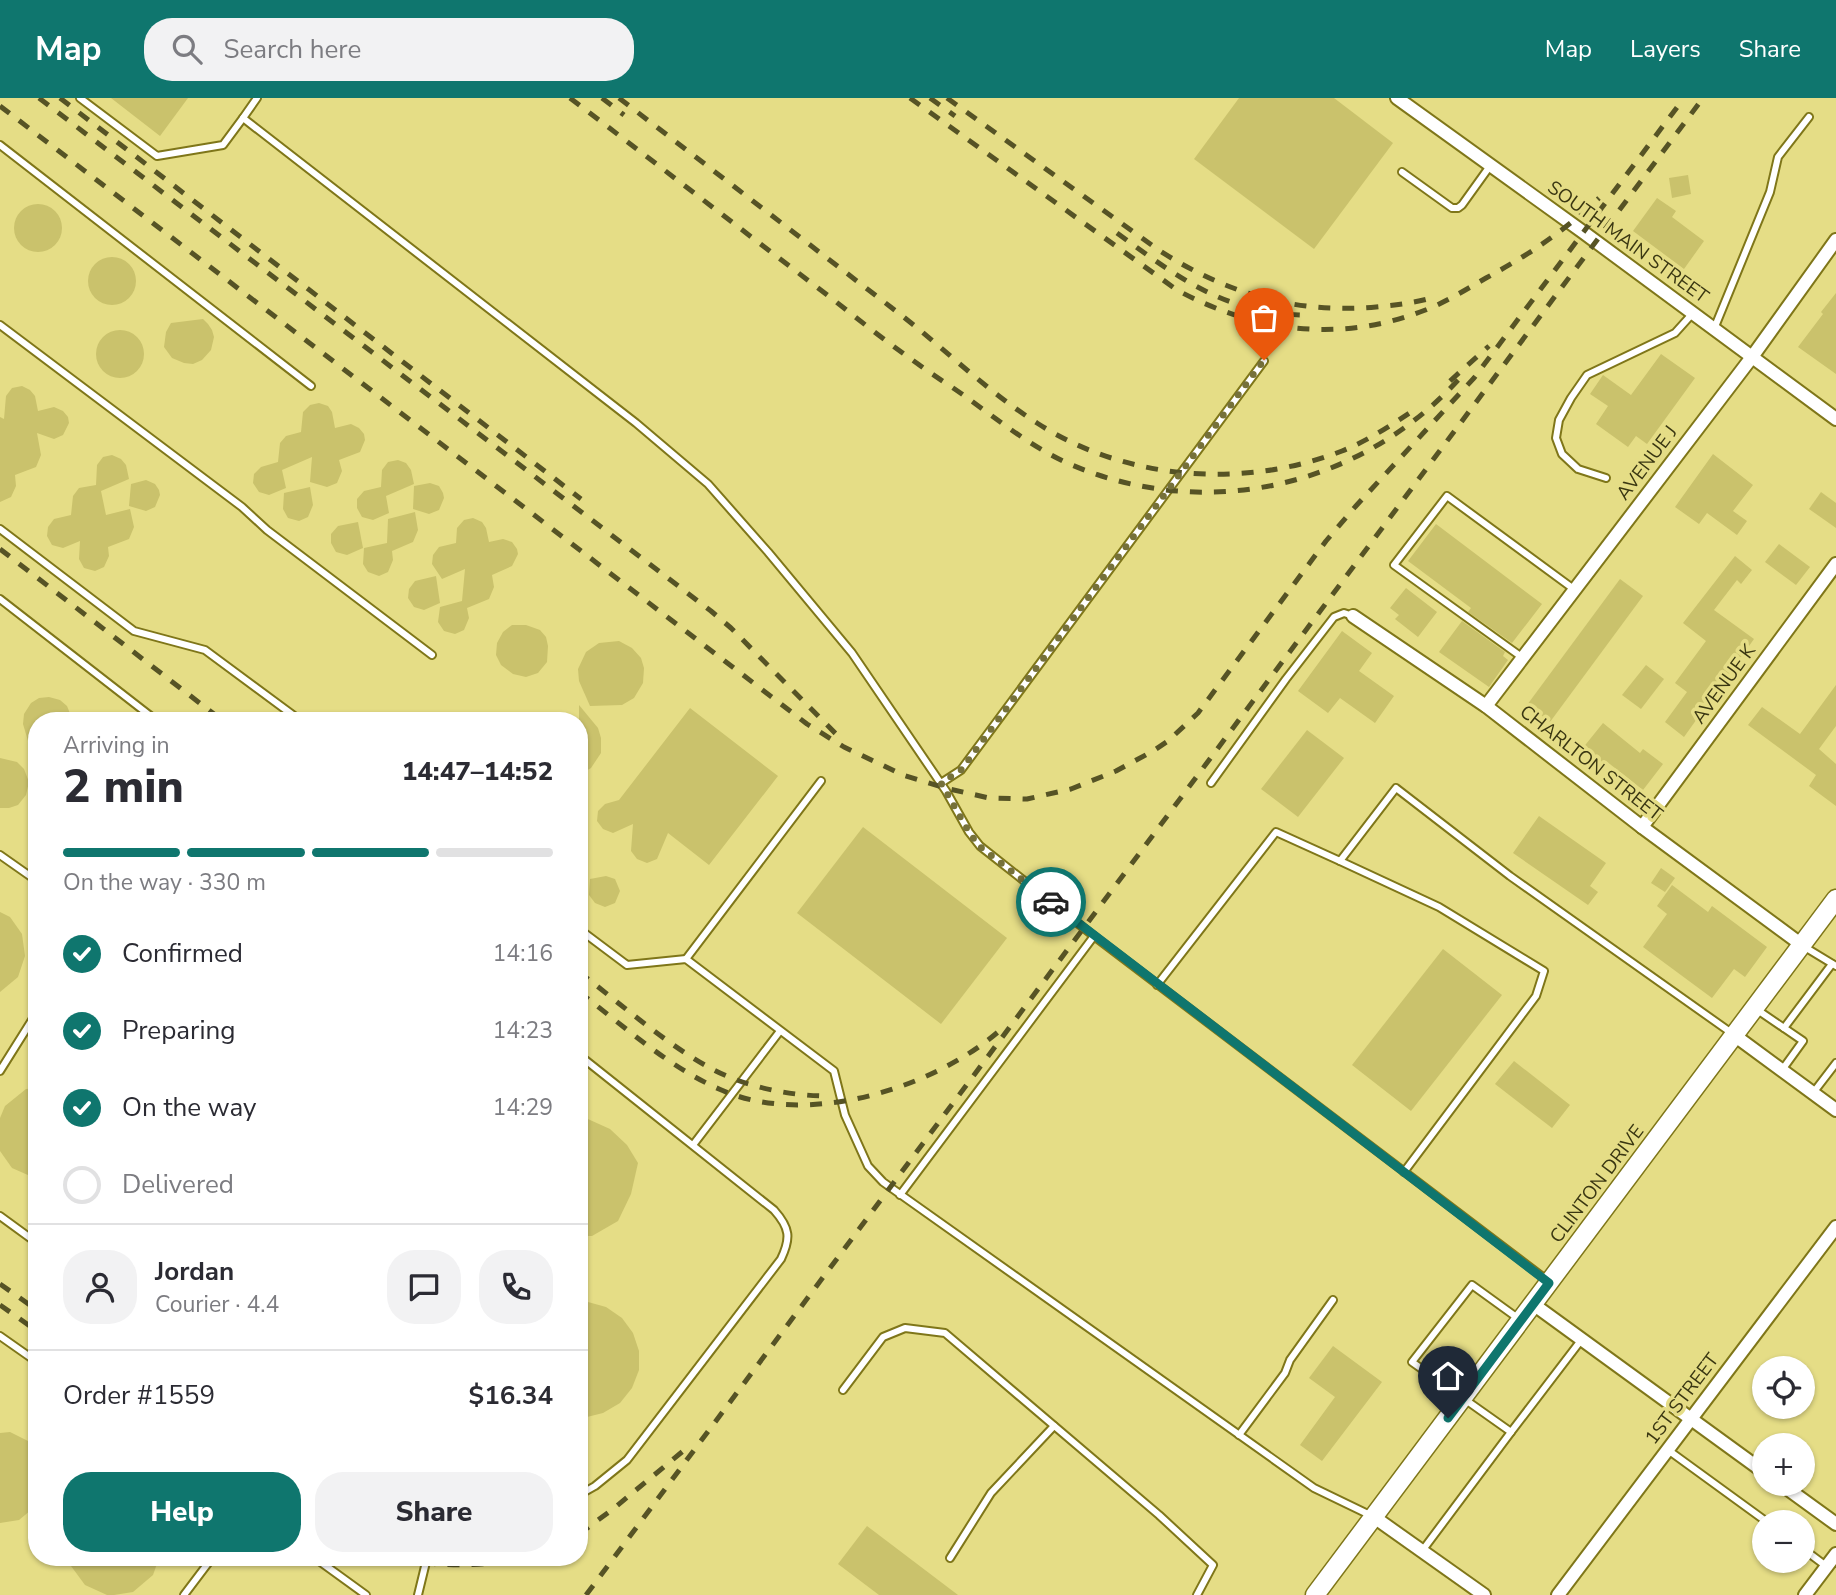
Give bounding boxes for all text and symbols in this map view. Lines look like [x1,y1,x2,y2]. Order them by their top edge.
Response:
search box [144,18,634,81]
text: Map [35,27,102,72]
icon: search [168,30,206,68]
text: Search here [224,32,361,67]
text: Map [1545,33,1592,65]
text: Layers [1630,33,1701,65]
text: Share [1739,33,1801,65]
street label: SOUTH MAIN STREET [1542,175,1714,310]
pin [1234,288,1294,360]
icon: bag [1245,299,1283,337]
street label: AVENUE J [1610,420,1684,506]
street label: AVENUE K [1686,638,1762,729]
street label: CHARLTON STREET [1514,699,1668,827]
text: Arriving in [63,730,170,761]
text: 14:47–14:52 [402,754,553,789]
text: 2 min [63,755,184,818]
text: On the way · 330 m [63,867,266,898]
courier [1016,867,1086,937]
icon: car [1032,883,1070,921]
icon: check [63,935,101,973]
text: Confirmed [122,936,243,971]
text: 14:16 [493,938,553,969]
icon: check [63,1012,101,1050]
text: Preparing [122,1013,235,1048]
text: 14:23 [493,1015,553,1046]
icon: check [63,1089,101,1127]
text: On the way [122,1090,256,1125]
text: 14:29 [493,1092,553,1123]
street label: CLINTON DRIVE [1544,1119,1650,1249]
text: Delivered [122,1167,234,1202]
button: person [63,1250,137,1324]
button: chat [387,1250,461,1324]
button: phone [479,1250,553,1324]
text: Jordan [155,1254,234,1289]
text: Courier · 4.4 [155,1289,279,1320]
pin [1418,1346,1478,1418]
street label: 1ST STREET [1639,1348,1725,1450]
map controls [1752,1356,1815,1573]
button: locate [1752,1356,1815,1419]
icon: home [1429,1357,1467,1395]
text: Order #1559 [63,1378,215,1413]
text: $16.34 [469,1378,553,1413]
button: + [1752,1433,1815,1496]
button: Help [63,1472,301,1552]
button: Share [315,1472,553,1552]
button: − [1752,1510,1815,1573]

